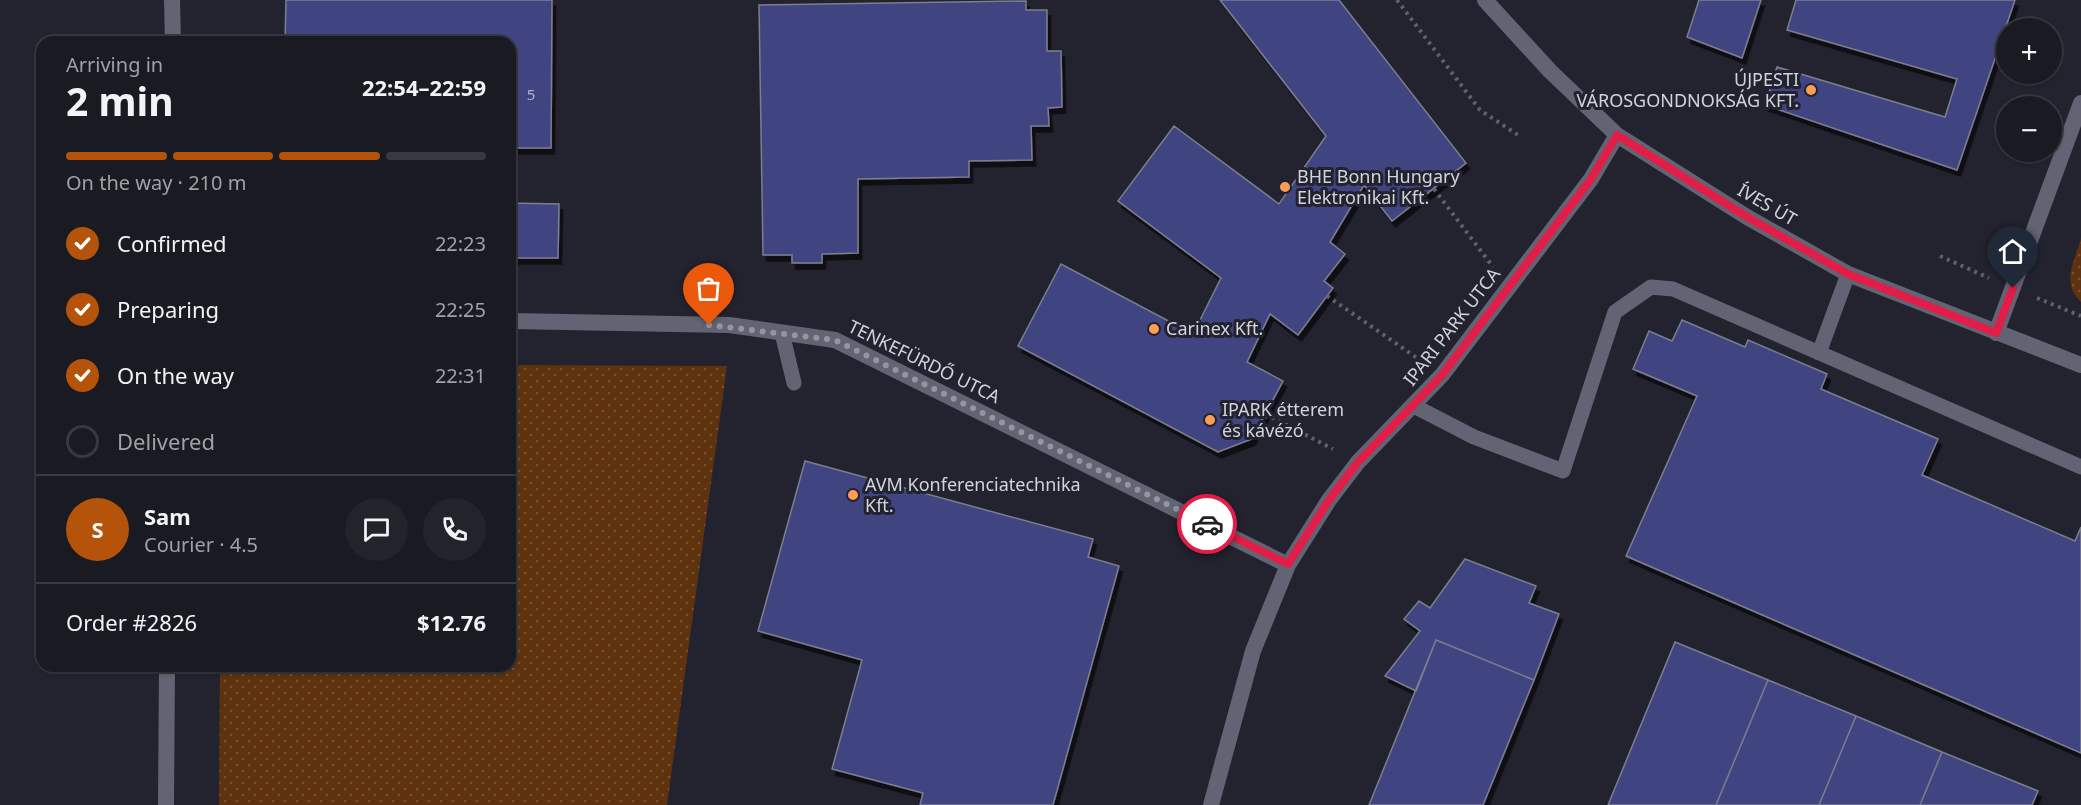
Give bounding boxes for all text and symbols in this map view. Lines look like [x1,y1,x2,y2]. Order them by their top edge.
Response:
map controls [1996,18,2062,162]
button: + [1996,18,2062,84]
text: Arriving in [66,51,163,78]
place label: ÚJPESTI VÁROSGONDNOKSÁG KFT. [1576,67,1799,112]
text: 22:54–22:59 [362,72,486,102]
text: 2 min [66,74,173,127]
marker: ÚJPESTI VÁROSGONDNOKSÁG KFT. [1804,83,1818,97]
house number: 5 [527,84,535,104]
button: − [1996,96,2062,162]
place label: BHE Bonn Hungary Elektronikai Kft. [1297,164,1460,209]
text: On the way · 210 m [66,169,246,196]
street label: ÍVES ÚT [1734,178,1801,231]
marker: BHE Bonn Hungary Elektronikai Kft. [1278,180,1292,194]
pin [1987,226,2038,288]
icon: check [66,227,99,260]
text: Confirmed [117,228,227,258]
text: 22:23 [435,230,486,257]
icon: home [1996,235,2029,268]
street label: IPARI PARK UTCA [1398,262,1505,390]
pin [683,263,734,325]
icon: bag [692,272,725,305]
icon: check [66,293,99,326]
text: Preparing [117,294,219,324]
text: 22:25 [435,296,486,323]
street label: TENKEFÜRDŐ UTCA [845,314,1005,409]
place label: Carinex Kft. [1166,316,1263,340]
marker: Carinex Kft. [1147,322,1161,336]
icon: check [66,359,99,392]
text: On the way [117,360,234,390]
text: 22:31 [435,362,486,389]
place label: IPARK étterem és kávézó [1222,397,1344,442]
marker: IPARK étterem és kávézó [1203,413,1217,427]
text: Delivered [117,426,215,456]
place label: AVM Konferenciatechnika Kft. [865,472,1081,517]
marker: AVM Konferenciatechnika Kft. [846,488,860,502]
courier [1177,494,1237,554]
button: chat [345,498,408,561]
button: phone [423,498,486,561]
text: Sam [144,501,191,531]
icon: car [1191,508,1224,541]
text: S [91,514,104,544]
text: Courier · 4.5 [144,531,258,558]
text: Order #2826 [66,607,197,637]
text: $12.76 [417,607,486,637]

